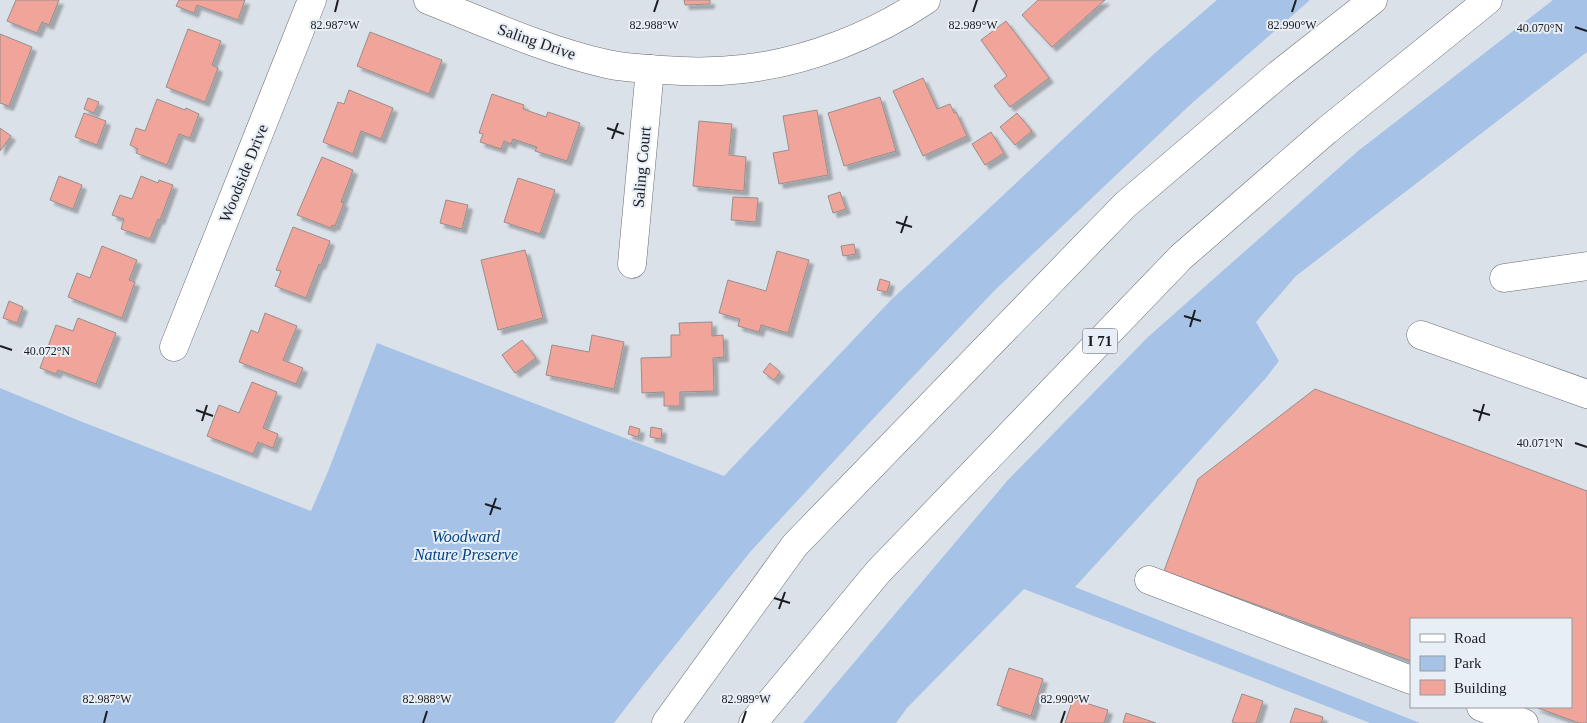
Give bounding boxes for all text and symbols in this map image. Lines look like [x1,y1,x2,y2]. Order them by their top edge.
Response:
text: 82.987°W [310,18,360,32]
text: 82.988°W [629,18,679,32]
text: 82.989°W [948,18,998,32]
text: 82.990°W [1267,18,1317,32]
street label: Saling Drive [495,20,578,64]
text: 40.070°N [1517,21,1564,35]
street label: Woodside Drive [216,122,271,225]
street label: Saling Court [629,125,655,208]
road number: I 71 [1082,328,1118,354]
text: 40.072°N [24,344,71,358]
text: 40.071°N [1517,436,1564,450]
park label: Woodward Nature Preserve [413,528,518,563]
legend [1410,618,1572,708]
text: Road [1454,630,1486,646]
text: Park [1454,655,1482,671]
text: Building [1454,680,1507,696]
text: 82.987°W [82,692,132,706]
text: 82.988°W [402,692,452,706]
text: 82.989°W [721,692,771,706]
text: 82.990°W [1040,692,1090,706]

